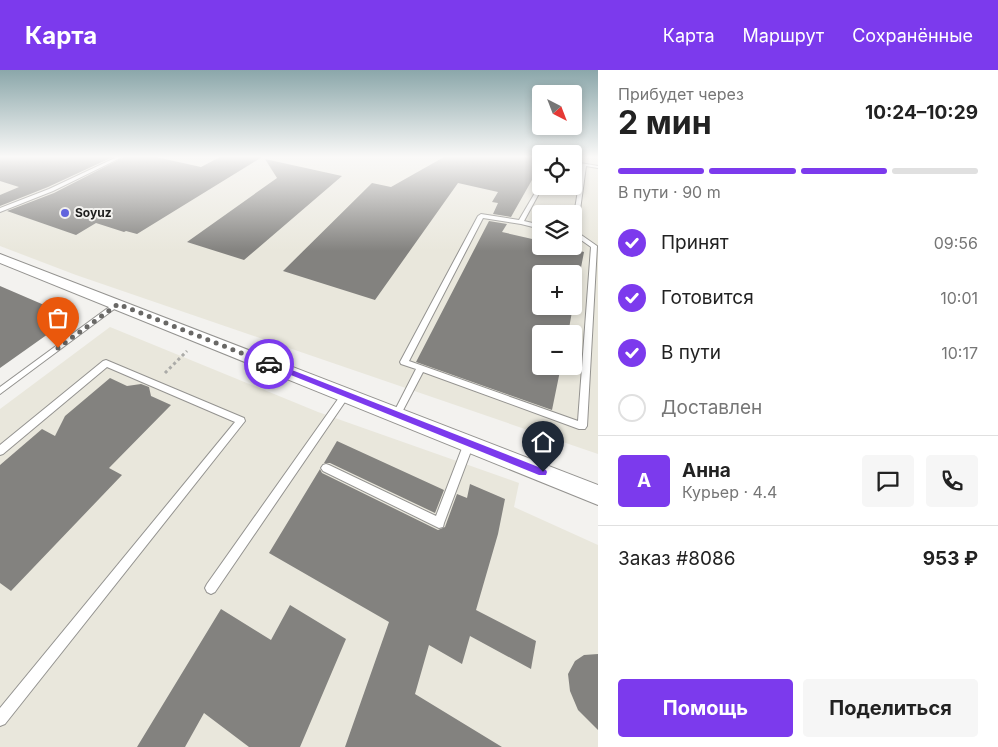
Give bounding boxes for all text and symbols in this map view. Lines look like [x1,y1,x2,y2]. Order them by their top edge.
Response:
text: Карта [25,21,97,50]
text: Карта [663,25,715,46]
text: Маршрут [743,25,824,46]
text: Сохранённые [852,25,973,46]
text: Прибудет через [618,84,744,104]
north arrow [532,85,582,135]
map controls [532,85,582,375]
text: 10:24–10:29 [865,101,978,124]
text: 2 мин [618,103,712,142]
button: locate [532,145,582,195]
text: В пути · 90 m [618,182,721,202]
place label: Soyuz [75,205,112,220]
button: layers [532,205,582,255]
marker: Soyuz [59,207,71,219]
icon: check [618,229,646,257]
text: Принят [661,231,729,254]
text: 09:56 [934,233,978,253]
button: + [532,265,582,315]
icon: check [618,284,646,312]
text: Готовится [661,286,754,309]
text: 10:01 [940,288,978,308]
pin [37,297,79,348]
icon: bag [44,304,72,332]
button: − [532,325,582,375]
courier [244,339,294,389]
icon: check [618,339,646,367]
text: В пути [661,341,721,364]
text: 10:17 [941,343,978,363]
icon: car [255,350,283,378]
text: Доставлен [661,396,762,419]
pin [522,421,564,472]
icon: home [529,428,557,456]
button: chat [862,455,914,507]
button: phone [926,455,978,507]
text: Анна [682,459,731,482]
text: А [637,469,651,492]
text: Курьер · 4.4 [682,482,777,502]
text: Заказ #8086 [618,547,735,570]
text: 953 ₽ [923,547,978,570]
button: Помощь [618,679,793,737]
button: Поделиться [803,679,978,737]

